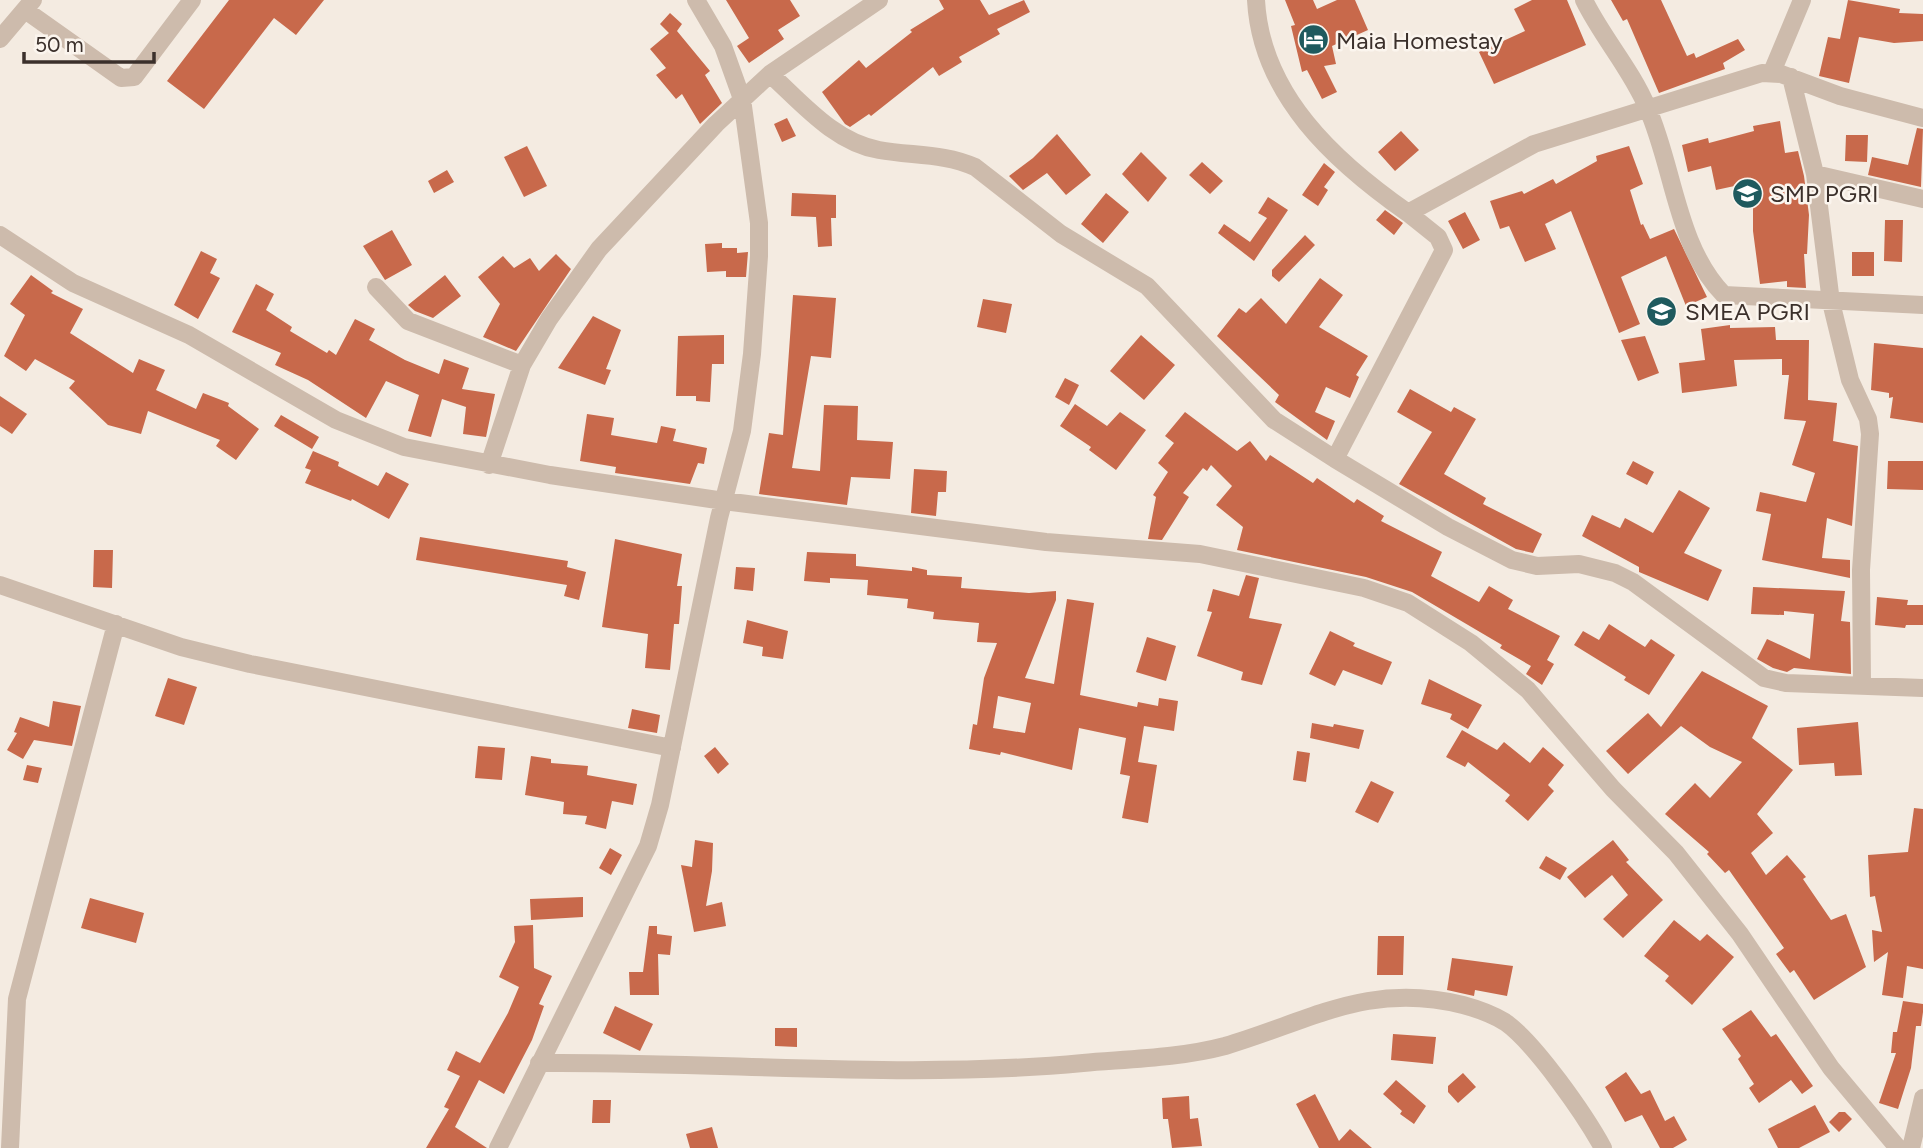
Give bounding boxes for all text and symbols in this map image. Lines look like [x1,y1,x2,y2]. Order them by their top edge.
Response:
scale bar [24,21,154,65]
hotel icon: Maia Homestay [1296,23,1330,57]
place label: Maia Homestay [1336,26,1503,55]
text: 50 m [35,32,84,57]
school or university icon: SMP PGRI [1730,176,1764,210]
place label: SMP PGRI [1770,179,1879,208]
school or university icon: SMEA PGRI [1645,294,1679,328]
place label: SMEA PGRI [1685,297,1810,326]

